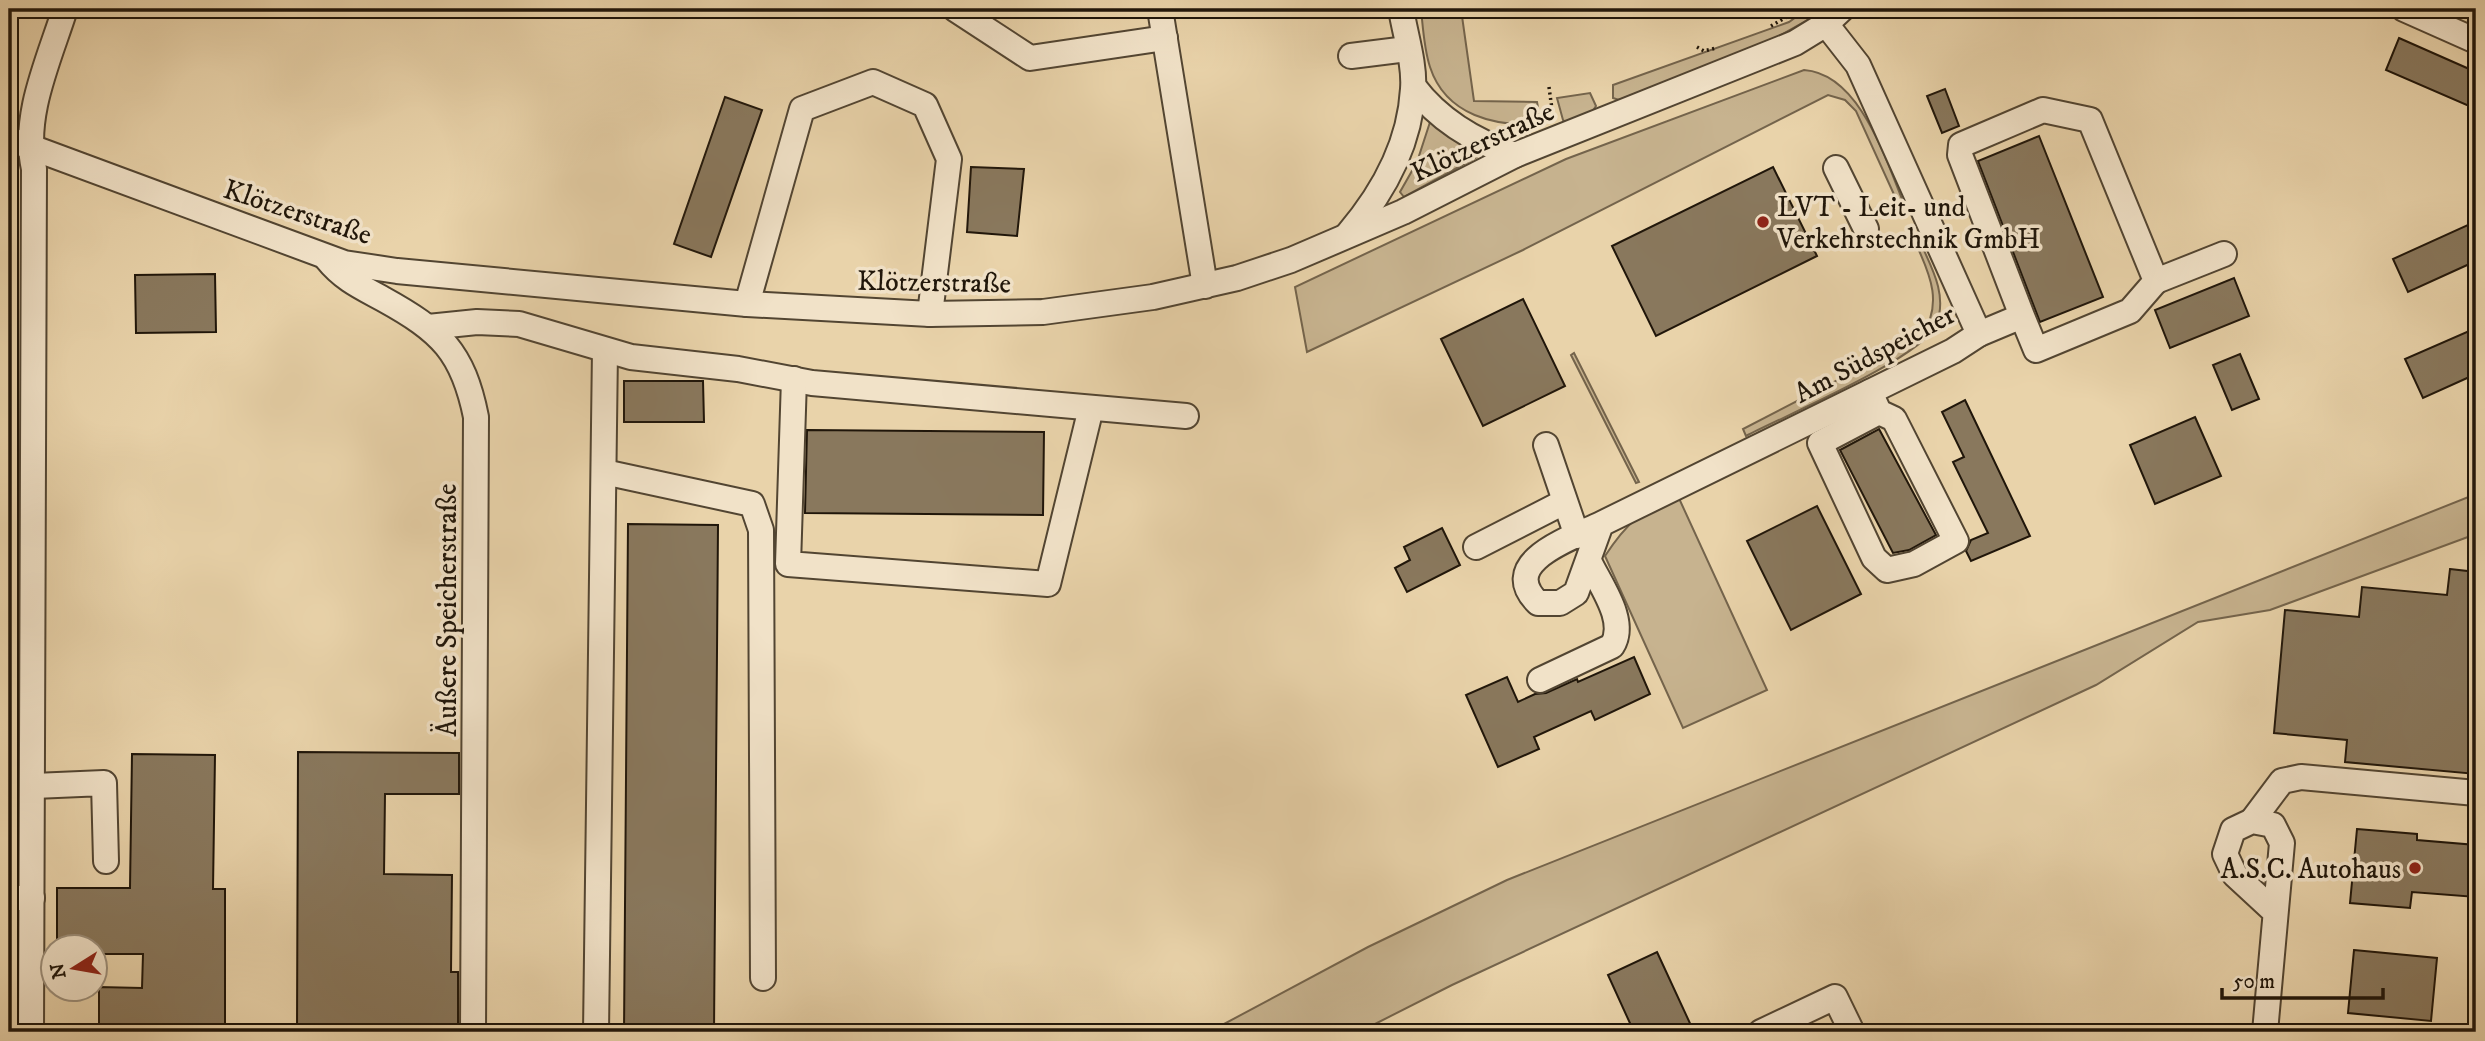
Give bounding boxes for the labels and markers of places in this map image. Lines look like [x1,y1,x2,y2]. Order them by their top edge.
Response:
place label: LVT - Leit- und Verkehrstechnik GmbH [1776,190,2041,257]
marker: LVT - Leit- und Verkehrstechnik GmbH [1755,214,1771,230]
place label: A.S.C. Autohaus [2220,852,2401,887]
marker: A.S.C. Autohaus [2407,860,2423,876]

